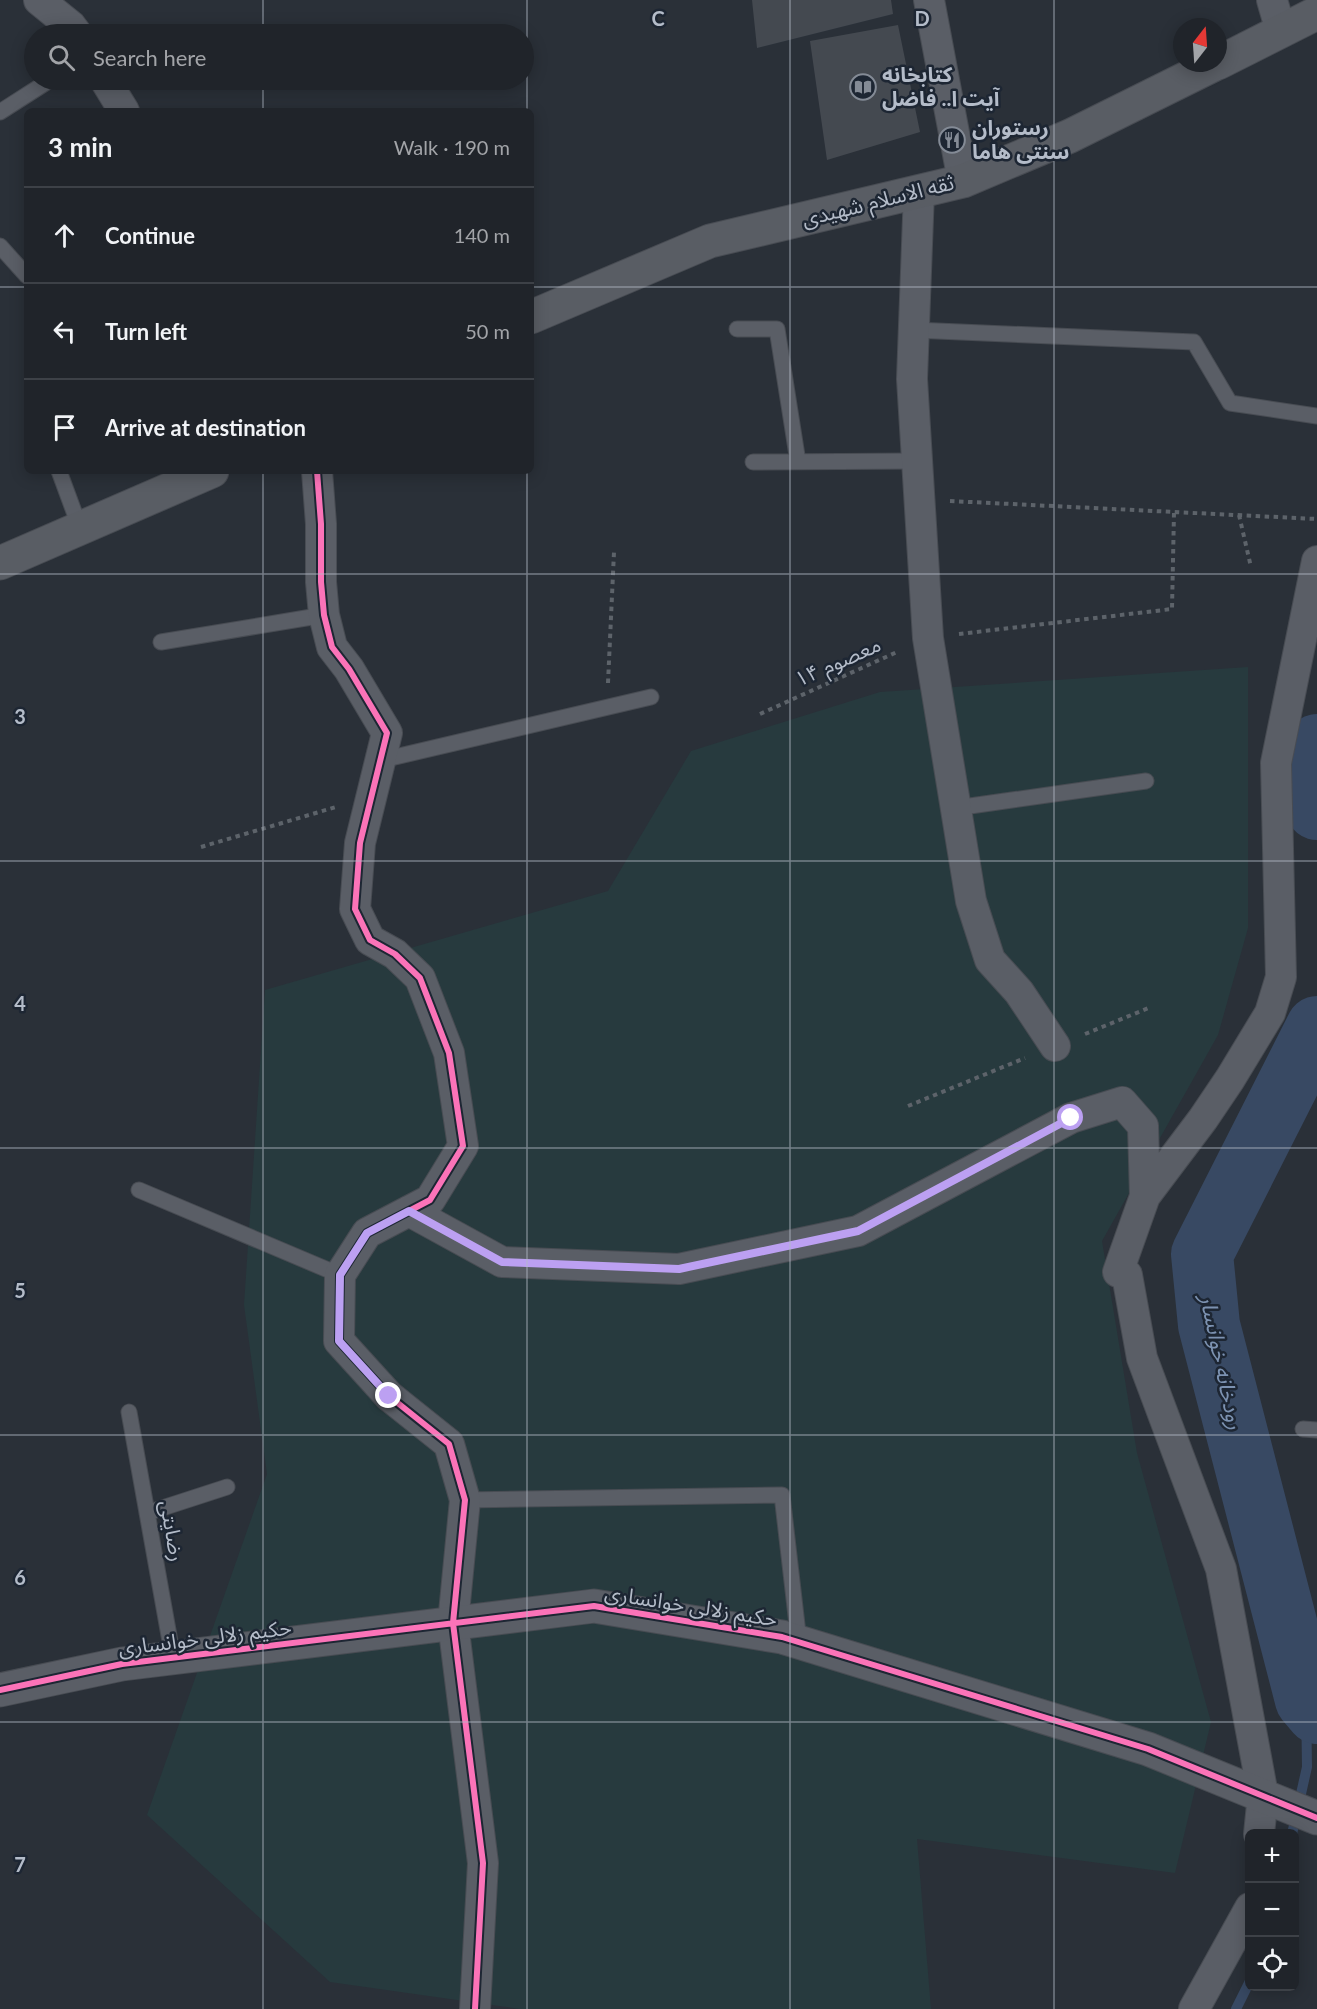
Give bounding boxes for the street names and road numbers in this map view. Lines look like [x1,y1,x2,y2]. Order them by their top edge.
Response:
street label: ثقه الاسلام شهیدی [799,169,958,235]
street label: ۱۴ معصوم [791,631,886,695]
street label: رضایتی [155,1498,191,1563]
street label: حکیم زلالی خوانساری [603,1579,779,1634]
street label: حکیم زلالی خوانساری [117,1613,293,1664]

